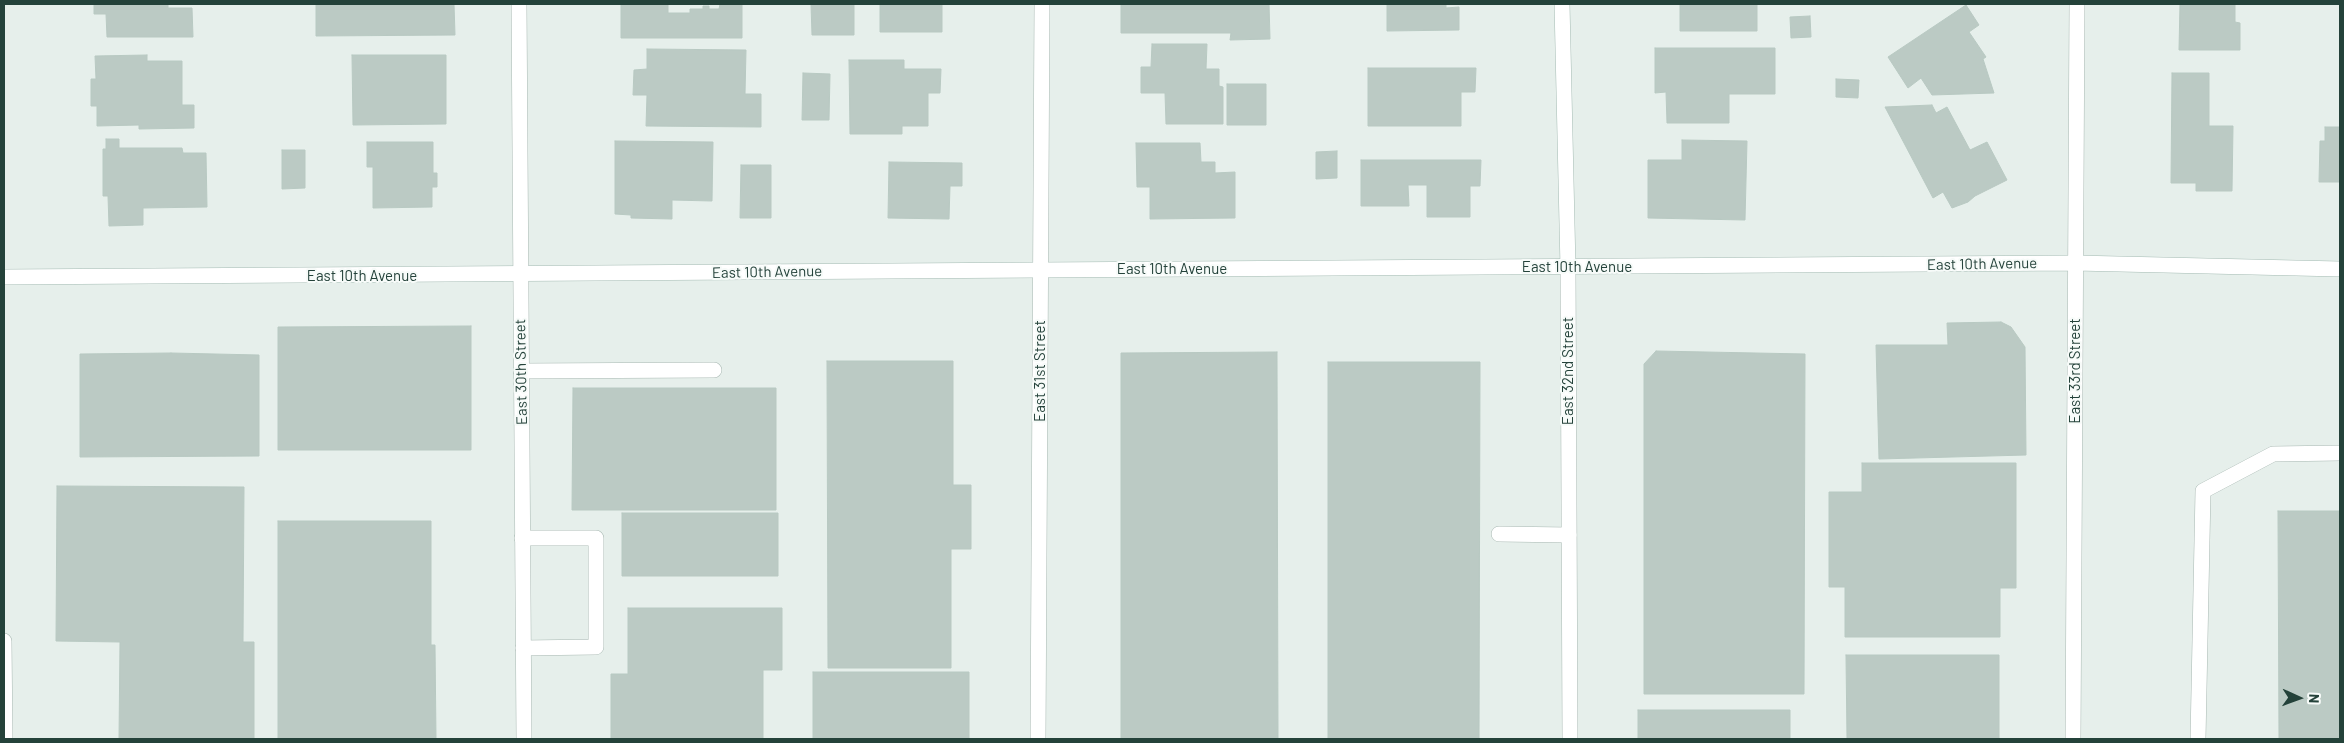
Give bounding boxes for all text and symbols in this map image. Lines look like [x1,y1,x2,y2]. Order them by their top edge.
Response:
street label: East 10th Avenue [1927,254,2037,274]
street label: East 10th Avenue [1522,258,1632,276]
street label: East 10th Avenue [1117,260,1227,278]
street label: East 10th Avenue [712,262,822,282]
street label: East 10th Avenue [307,267,417,285]
street label: East 32nd Street [1559,317,1577,425]
street label: East 33rd Street [2066,318,2084,424]
street label: East 30th Street [511,319,531,425]
street label: East 31st Street [1031,320,1049,422]
north arrow [2274,673,2324,723]
text: N [2306,694,2323,703]

